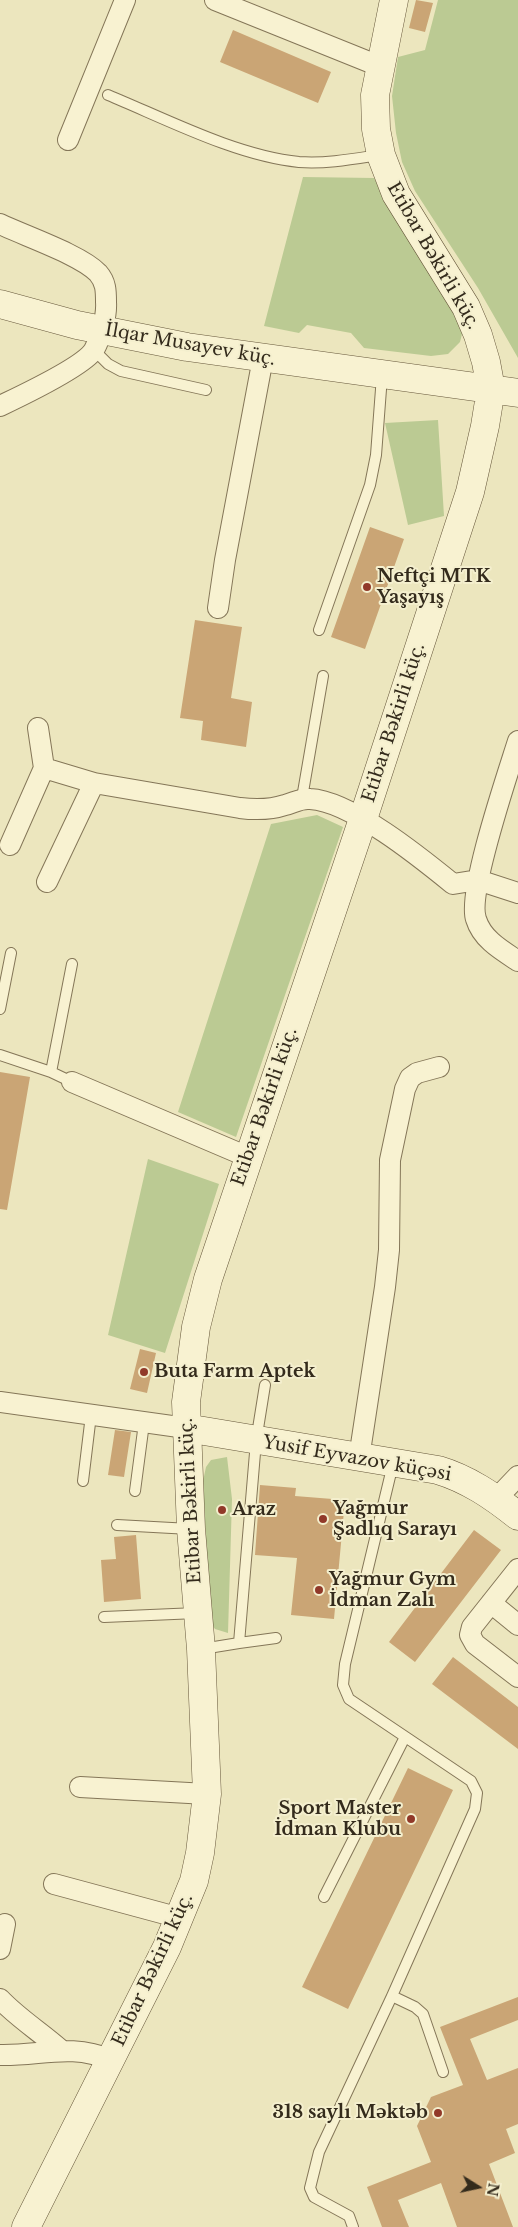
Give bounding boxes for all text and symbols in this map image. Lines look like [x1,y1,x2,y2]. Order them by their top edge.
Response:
street label: Etibar Bəkirli küç. [382,179,484,333]
street label: İlqar Musayev küç. [103,319,277,371]
place label: Neftçi MTK Yaşayış [377,566,491,608]
marker: Neftçi MTK Yaşayış [361,581,373,593]
street label: Etibar Bəkirli küç. [358,641,430,805]
street label: Etibar Bəkirli küç. [228,1025,302,1189]
place label: Buta Farm Aptek [154,1361,315,1383]
marker: Buta Farm Aptek [138,1366,150,1378]
street label: Etibar Bəkirli küç. [176,1417,206,1585]
street label: Yusif Eyvazov küçəsi [261,1432,453,1486]
place label: Yağmur Şadlıq Sarayı [333,1498,457,1540]
place label: Araz [232,1499,276,1521]
marker: Araz [216,1504,228,1516]
marker: Yağmur Şadlıq Sarayı [317,1513,329,1525]
place label: Yağmur Gym İdman Zalı [329,1569,456,1612]
marker: Yağmur Gym İdman Zalı [313,1584,325,1596]
place label: Sport Master İdman Klubu [274,1798,401,1840]
marker: Sport Master İdman Klubu [405,1813,417,1825]
street label: Etibar Bəkirli küç. [108,1890,198,2050]
place label: 318 saylı Məktəb [272,2102,428,2124]
marker: 318 saylı Məktəb [432,2107,444,2119]
north arrow [453,2162,503,2212]
text: N [483,2182,503,2198]

